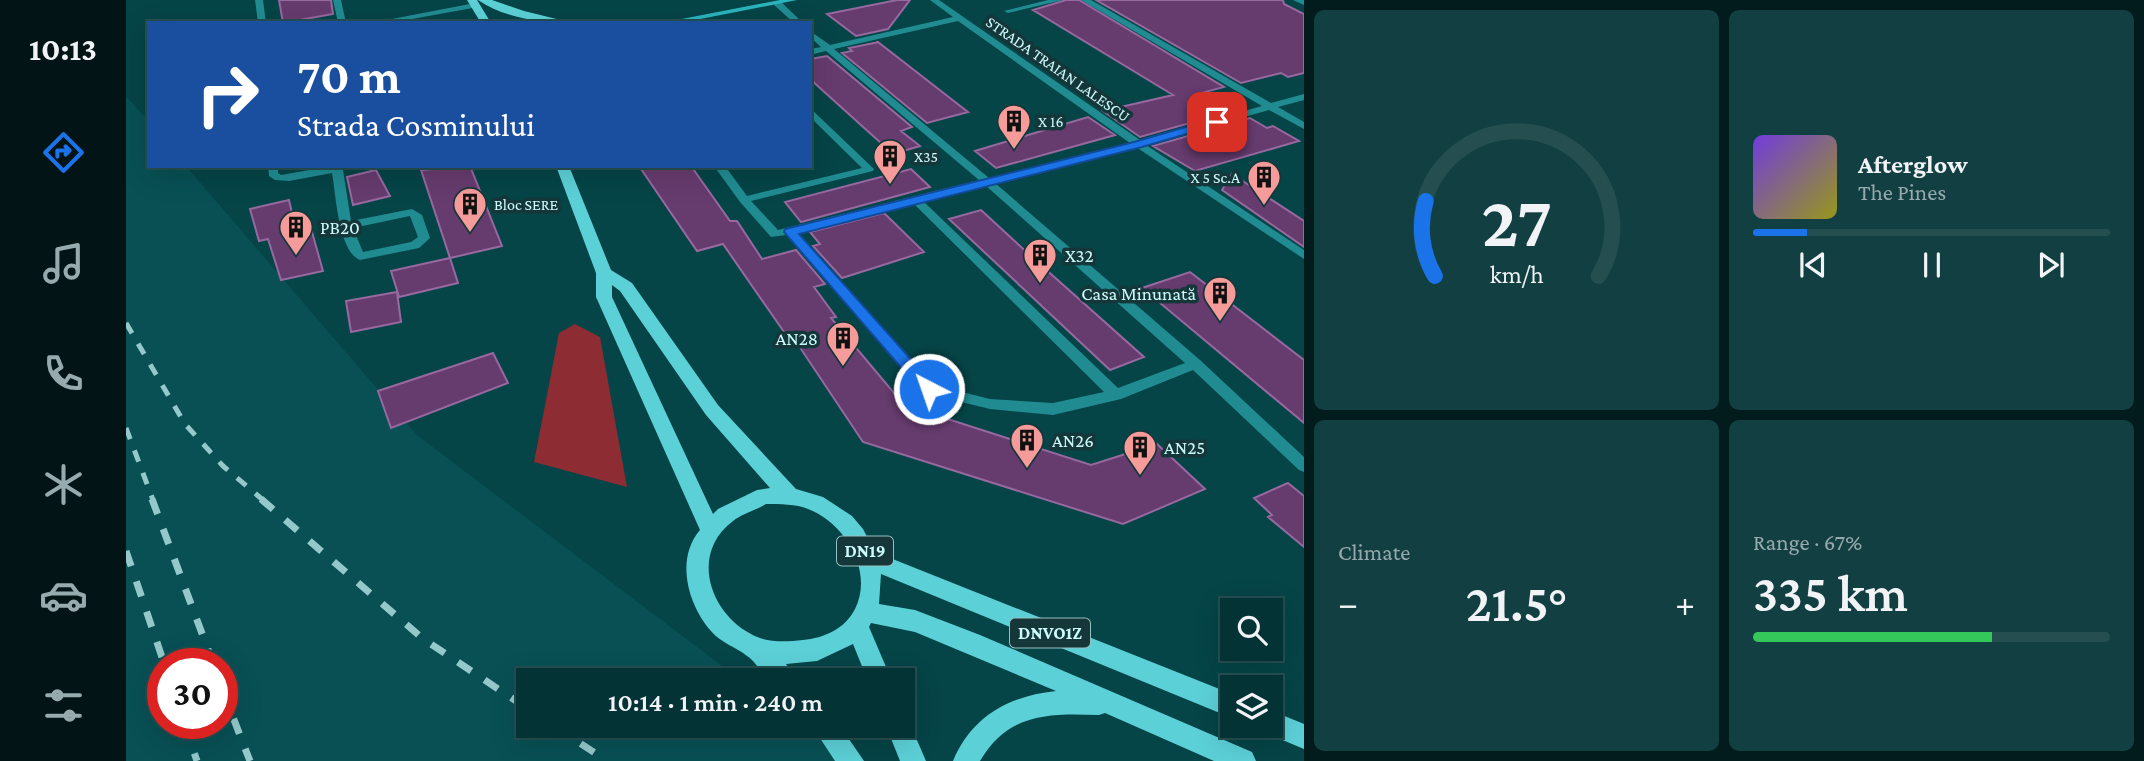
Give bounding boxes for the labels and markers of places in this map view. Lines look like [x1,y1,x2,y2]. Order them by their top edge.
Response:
pin [1187,92,1247,152]
building icon: X 16 [995,102,1033,151]
place label: X 16 [1038,113,1064,130]
building icon: X35 [871,137,909,186]
place label: X35 [914,148,938,165]
building icon: X 5 Sc.A [1245,158,1283,207]
place label: X 5 Sc.A [1190,169,1241,186]
building icon: Bloc SERE [451,185,489,234]
place label: Bloc SERE [494,196,559,213]
building icon: PB20 [277,208,315,257]
place label: PB20 [320,217,360,238]
building icon: X32 [1021,236,1059,285]
place label: X32 [1065,245,1094,266]
building icon: Casa Minunată [1201,274,1239,323]
place label: Casa Minunată [1081,283,1196,304]
building icon: AN28 [824,319,862,368]
place label: AN28 [775,328,818,349]
building icon: AN26 [1008,421,1046,470]
building icon: AN25 [1121,428,1159,477]
place label: AN26 [1052,430,1094,451]
place label: AN25 [1164,437,1205,458]

